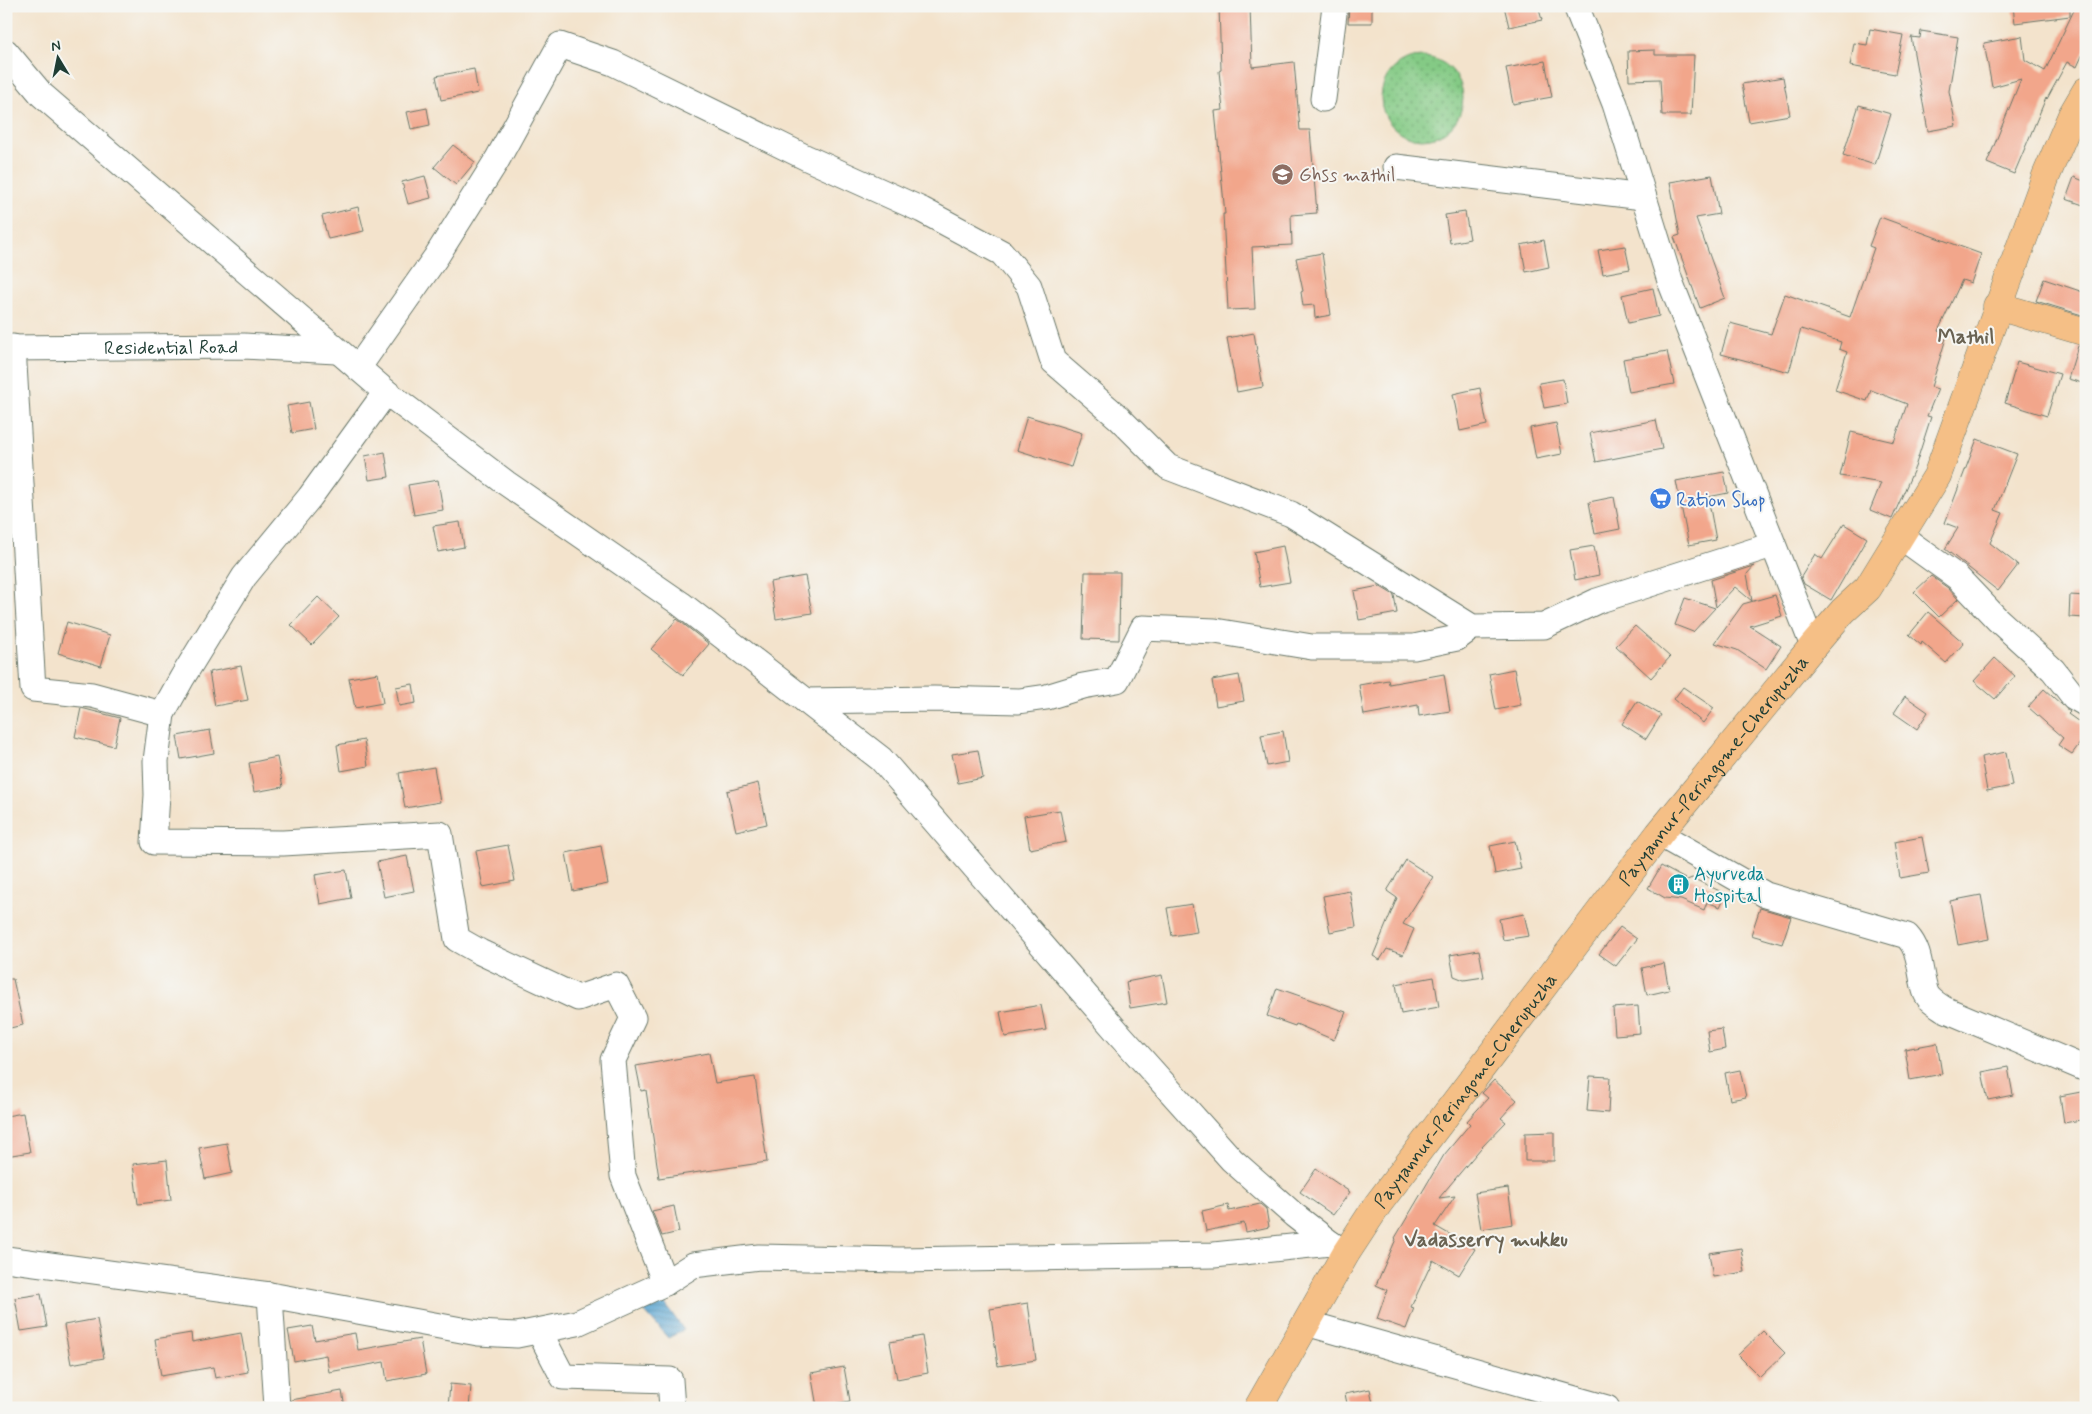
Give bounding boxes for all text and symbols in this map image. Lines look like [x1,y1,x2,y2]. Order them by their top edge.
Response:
north arrow [32,32,82,82]
text: N [50,37,62,56]
school or university icon: Ghss mathil [1271,162,1295,186]
place label: Ghss mathil [1299,163,1396,188]
district label: Mathil [1937,323,1995,351]
street label: Residential Road [104,335,238,361]
supermarket icon: Ration Shop [1648,487,1672,511]
place label: Ration Shop [1676,488,1766,513]
street label: Payyannur-Peringome-Cherupuzha [1613,650,1815,891]
place label: Ayurveda Hospital [1694,862,1765,909]
building icon: Ayurveda Hospital [1666,872,1690,896]
street label: Payyannur-Peringome-Cherupuzha [1368,968,1563,1214]
district label: Vadasserry mukku [1404,1226,1568,1254]

